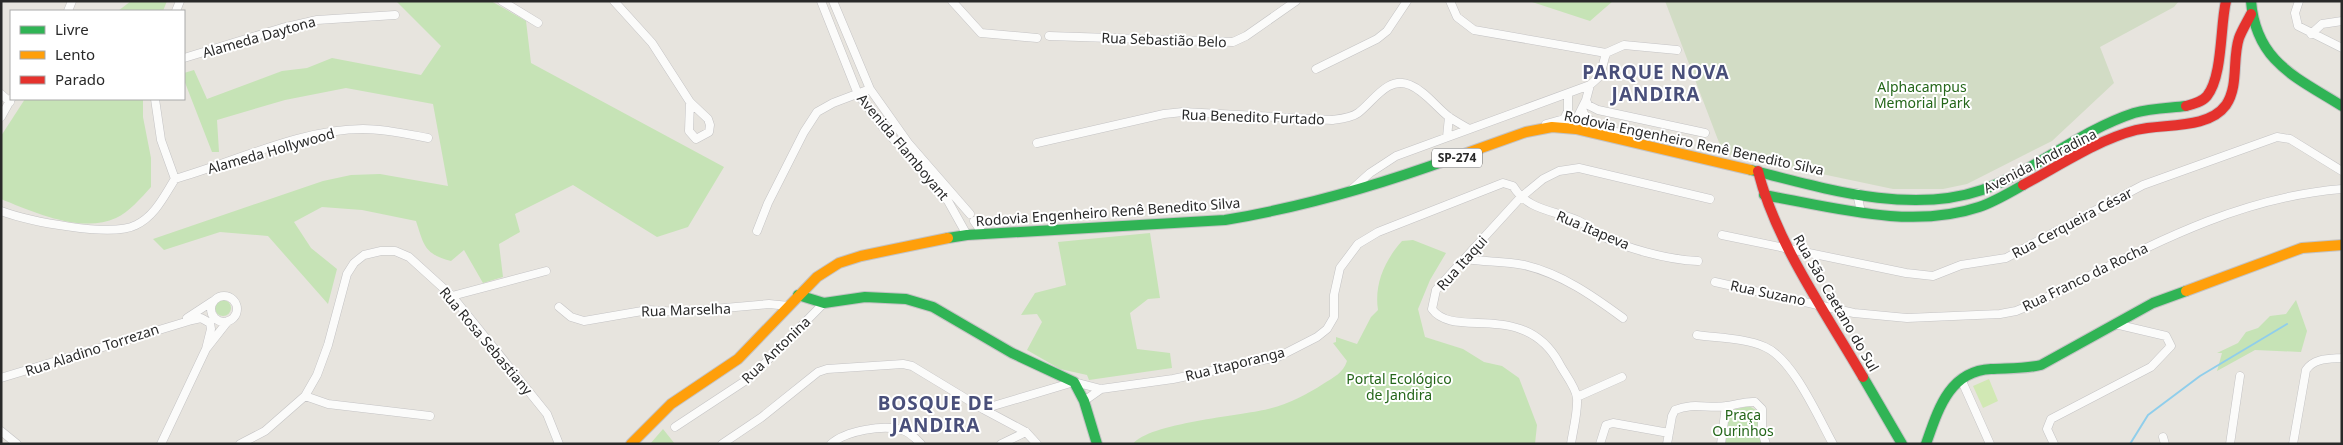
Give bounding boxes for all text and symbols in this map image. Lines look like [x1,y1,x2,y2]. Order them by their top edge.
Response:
legend [10,10,185,100]
street label: Alameda Daytona [200,11,318,62]
text: Livre [55,19,89,39]
street label: Rua Sebastião Belo [1101,28,1227,51]
text: Lento [55,44,95,64]
district label: PARQUE NOVA JANDIRA [1582,59,1730,107]
text: Parado [55,69,105,89]
park label: Alphacampus Memorial Park [1874,77,1971,112]
street label: Avenida Flamboyant [853,89,954,204]
street label: Rua Benedito Furtado [1181,105,1325,128]
street label: Rodovia Engenheiro Renê Benedito Silva [1562,106,1826,179]
street label: Alameda Hollywood [205,123,337,178]
street label: Avenida Andradina [1980,124,2100,197]
road number: SP-274 [1432,148,1482,168]
street label: Rua Cerqueira César [2008,183,2136,262]
street label: Rodovia Engenheiro Renê Benedito Silva [975,193,1241,230]
street label: Rua Itapeva [1554,206,1633,253]
street label: Rua Itaqui [1432,231,1491,294]
street label: Rua São Caetano do Sul [1789,231,1884,375]
street label: Rua Franco da Rocha [2019,238,2151,315]
street label: Rua Suzano [1729,275,1808,310]
street label: Rua Rosa Sebastiany [436,283,538,399]
street label: Rua Marselha [641,298,731,321]
street label: Rua Antonina [737,312,814,387]
street label: Rua Aladino Torrezan [22,319,161,380]
street label: Rua Itaporanga [1183,342,1287,385]
park label: Portal Ecológico de Jandira [1346,369,1452,404]
district label: BOSQUE DE JANDIRA [878,390,994,438]
park label: Praça Ourinhos [1712,405,1774,440]

